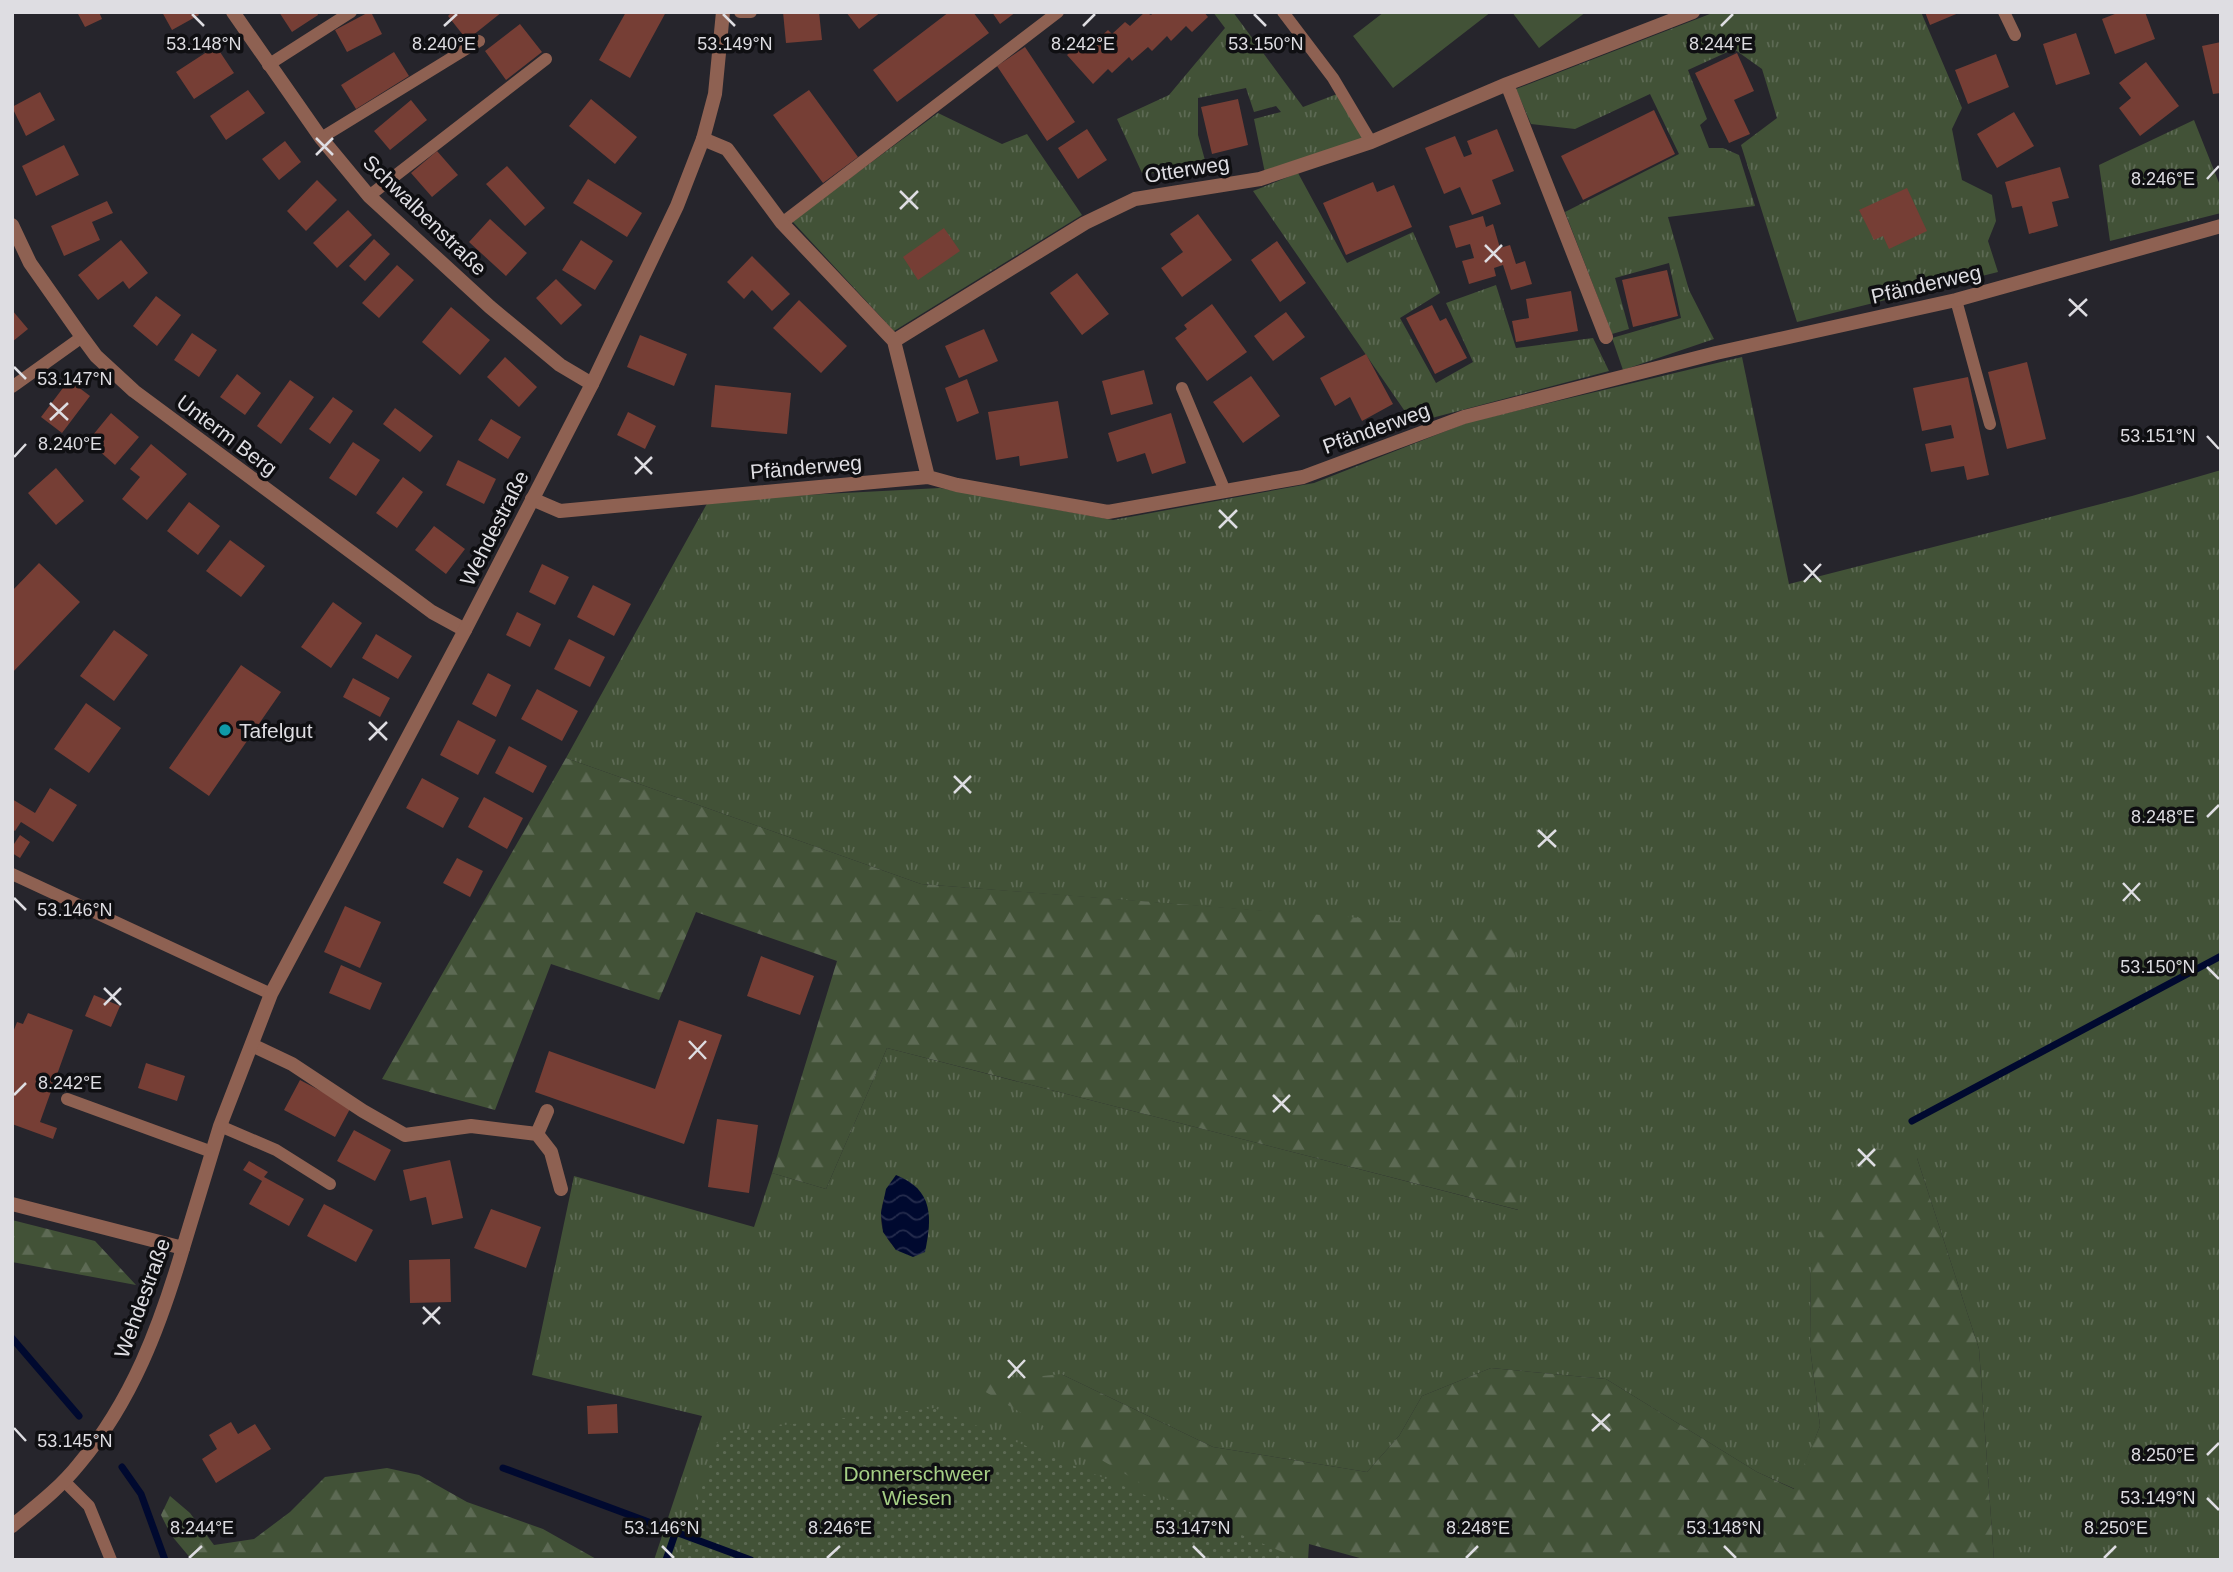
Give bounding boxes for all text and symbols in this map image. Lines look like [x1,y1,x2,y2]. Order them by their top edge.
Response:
text: 53.148°N [166,34,242,54]
text: 8.240°E [412,34,476,54]
text: 53.149°N [697,34,773,54]
text: 8.242°E [1051,34,1115,54]
text: 53.150°N [1228,34,1304,54]
text: 8.244°E [1689,34,1753,54]
street label: Schwalbenstraße [359,150,491,280]
street label: Otterweg [1143,151,1231,187]
text: 8.246°E [2131,169,2195,189]
street label: Pfänderweg [1869,260,1983,308]
text: 53.147°N [37,369,113,389]
street label: Unterm Berg [173,390,281,480]
street label: Pfänderweg [1319,398,1433,458]
text: 53.151°N [2120,426,2196,446]
text: 8.240°E [38,434,102,454]
street label: Pfänderweg [749,451,863,483]
street label: Wehdestraße [455,467,533,589]
place label: Tafelgut [239,719,313,742]
marker: Tafelgut [217,722,233,738]
text: 8.248°E [2131,807,2195,827]
text: 53.146°N [37,900,113,920]
text: 53.150°N [2120,957,2196,977]
text: 8.242°E [38,1073,102,1093]
street label: Wehdestraße [110,1235,174,1361]
text: 53.145°N [37,1431,113,1451]
text: 8.250°E [2131,1445,2195,1465]
park label: Donnerschweer Wiesen [843,1462,991,1509]
text: 53.149°N [2120,1488,2196,1508]
text: 8.244°E [170,1518,234,1538]
text: 53.146°N [624,1518,700,1538]
text: 8.246°E [808,1518,872,1538]
text: 53.147°N [1155,1518,1231,1538]
text: 8.248°E [1446,1518,1510,1538]
text: 53.148°N [1686,1518,1762,1538]
text: 8.250°E [2084,1518,2148,1538]

